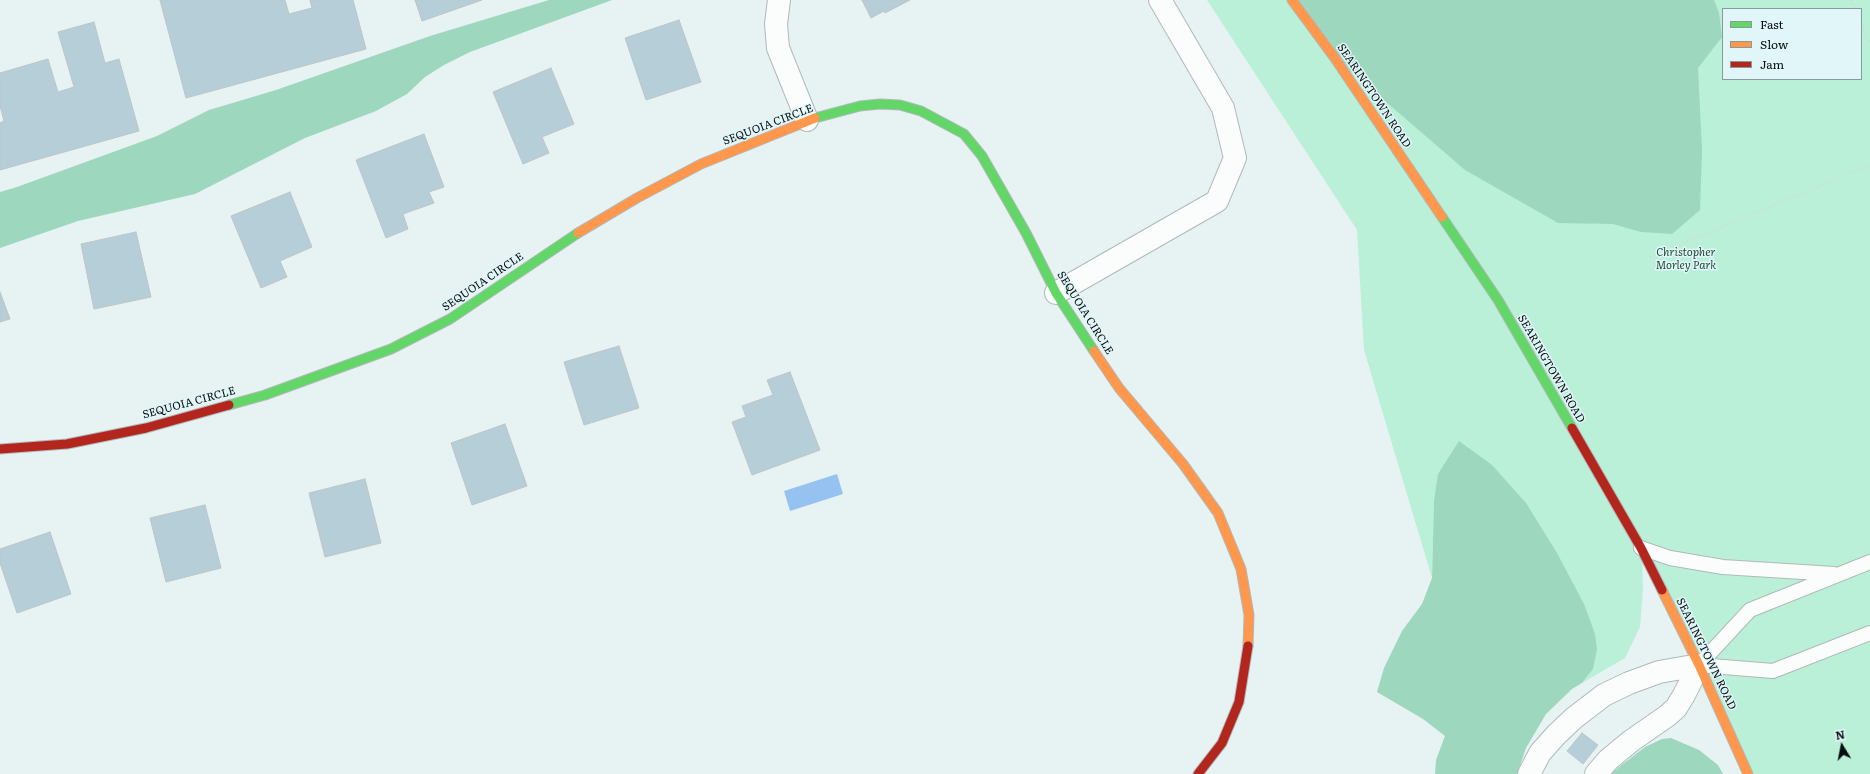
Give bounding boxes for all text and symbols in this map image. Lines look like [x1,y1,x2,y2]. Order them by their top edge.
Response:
legend [1722,8,1862,80]
text: Fast [1760,15,1783,33]
text: Slow [1760,35,1788,53]
street label: SEARINGTOWN ROAD [1334,42,1414,150]
text: Jam [1760,55,1784,73]
street label: SEQUOIA CIRCLE [721,102,815,148]
park label: Christopher Morley Park [1656,246,1716,272]
street label: SEQUOIA CIRCLE [440,250,526,314]
street label: SEQUOIA CIRCLE [1054,269,1116,357]
street label: SEARINGTOWN ROAD [1515,313,1587,425]
street label: SEQUOIA CIRCLE [141,384,237,422]
street label: SEARINGTOWN ROAD [1673,596,1739,712]
north arrow [1822,726,1862,766]
text: N [1834,726,1846,743]

